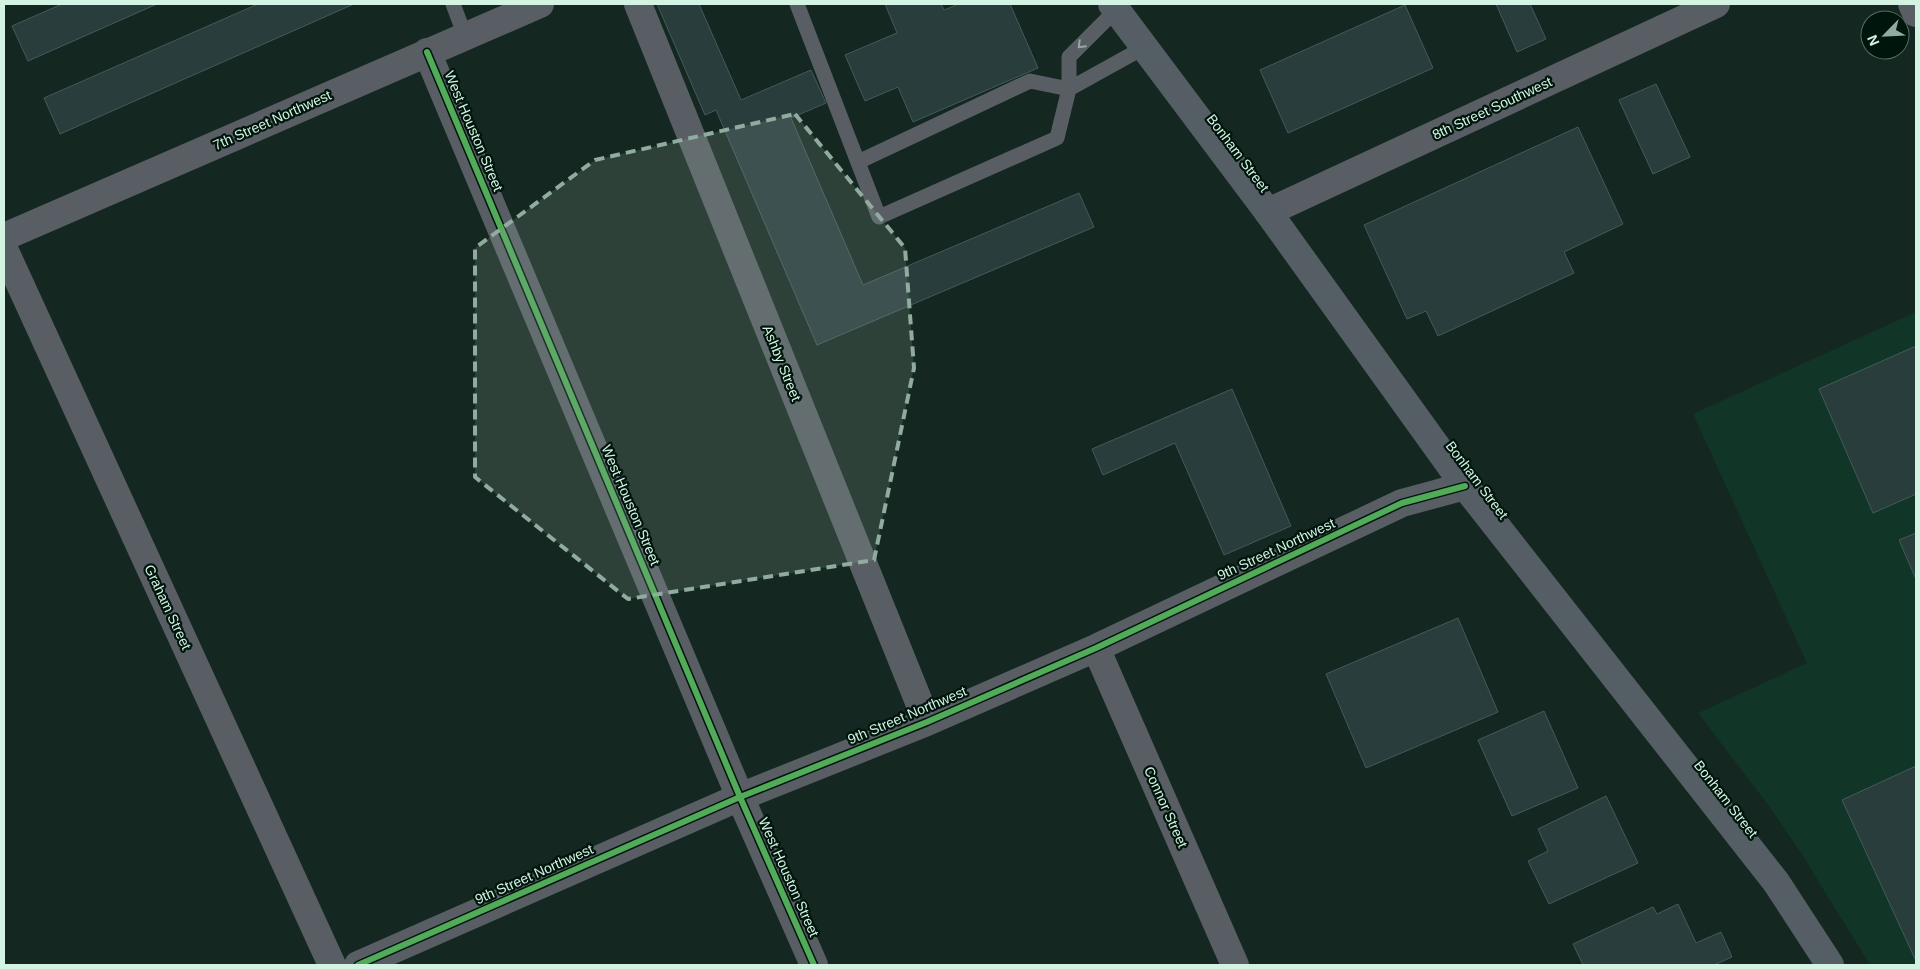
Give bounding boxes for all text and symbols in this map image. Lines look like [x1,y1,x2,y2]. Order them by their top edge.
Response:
north arrow [1860,10,1910,60]
text: N [1864,32,1882,48]
one-way arrow [1078,39,1087,48]
street label: West Houston Street [441,69,507,194]
street label: 8th Street Southwest [1430,73,1554,143]
street label: 7th Street Northwest [210,87,334,153]
street label: Bonham Street [1204,111,1273,195]
street label: Ashby Street [760,323,804,403]
street label: Bonham Street [1443,438,1512,522]
street label: West Houston Street [598,443,664,568]
street label: 9th Street Northwest [1215,515,1337,583]
street label: Graham Street [141,562,195,652]
street label: 9th Street Northwest [845,683,969,747]
street label: Bonham Street [1691,757,1761,841]
street label: Connor Street [1141,764,1191,850]
street label: West Houston Street [755,815,823,939]
street label: 9th Street Northwest [472,841,596,907]

